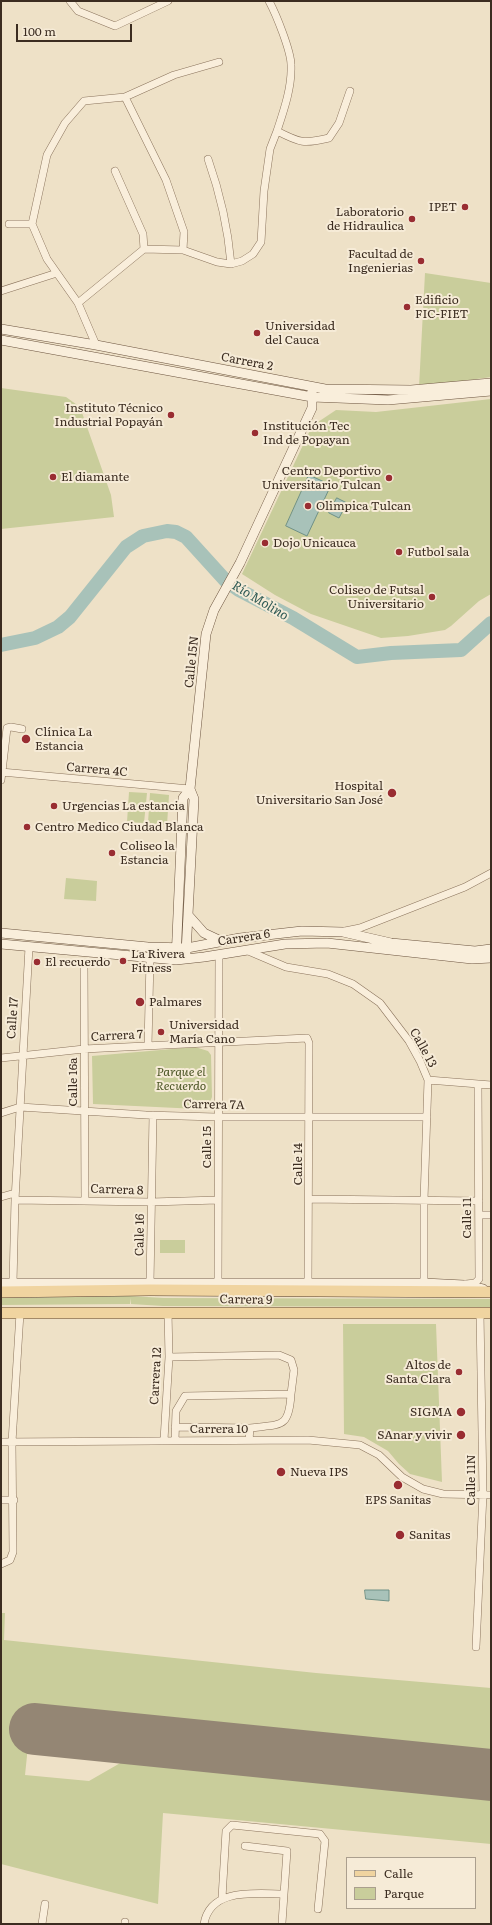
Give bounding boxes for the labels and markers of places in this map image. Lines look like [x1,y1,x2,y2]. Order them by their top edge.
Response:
place label: IPET [429,200,457,214]
marker: IPET [460,202,470,212]
place label: Laboratorio de Hidraulica [327,205,404,233]
marker: Laboratorio de Hidraulica [407,214,417,224]
place label: Facultad de Ingenierias [348,247,413,275]
marker: Facultad de Ingenierias [416,256,426,266]
place label: Edificio FIC-FIET [415,293,468,321]
marker: Edificio FIC-FIET [402,302,412,312]
place label: Universidad del Cauca [265,319,335,347]
marker: Universidad del Cauca [252,328,262,338]
place label: Instituto Técnico Industrial Popayán [55,401,163,429]
marker: Instituto Técnico Industrial Popayán [166,410,176,420]
place label: Institución Tec Ind de Popayan [263,419,350,447]
marker: Institución Tec Ind de Popayan [250,428,260,438]
place label: Centro Deportivo Universitario Tulcan [262,464,381,492]
place label: El diamante [61,470,129,484]
marker: El diamante [48,472,58,482]
marker: Centro Deportivo Universitario Tulcan [384,473,394,483]
place label: Olimpica Tulcan [316,499,411,513]
marker: Olimpica Tulcan [303,501,313,511]
place label: Dojo Unicauca [273,536,356,550]
marker: Dojo Unicauca [260,538,270,548]
place label: Futbol sala [407,545,469,559]
marker: Futbol sala [394,547,404,557]
place label: Coliseo de Futsal Universitario [329,583,424,611]
marker: Coliseo de Futsal Universitario [427,592,437,602]
place label: Clínica La Estancia [35,725,92,753]
marker: Clínica La Estancia [20,733,32,745]
place label: Hospital Universitario San José [256,779,383,807]
marker: Hospital Universitario San José [386,787,398,799]
place label: Urgencias La estancia [62,799,185,813]
marker: Urgencias La estancia [49,801,59,811]
place label: Centro Medico Ciudad Blanca [35,820,203,834]
marker: Centro Medico Ciudad Blanca [22,822,32,832]
place label: Coliseo la Estancia [120,839,175,867]
marker: Coliseo la Estancia [107,848,117,858]
place label: La Rivera Fitness [131,947,185,975]
place label: El recuerdo [45,955,110,969]
marker: La Rivera Fitness [118,956,128,966]
marker: El recuerdo [32,957,42,967]
place label: Palmares [149,995,202,1009]
marker: Palmares [134,996,146,1008]
place label: Universidad María Cano [169,1018,239,1046]
marker: Universidad María Cano [156,1027,166,1037]
place label: Altos de Santa Clara [386,1358,451,1386]
marker: Altos de Santa Clara [454,1367,464,1377]
place label: SIGMA [410,1405,452,1419]
marker: SIGMA [455,1406,467,1418]
place label: SAnar y vivir [377,1428,452,1442]
marker: SAnar y vivir [455,1429,467,1441]
place label: Nueva IPS [290,1465,348,1479]
marker: Nueva IPS [275,1466,287,1478]
marker: EPS Sanitas [392,1479,404,1491]
place label: EPS Sanitas [365,1493,431,1507]
place label: Sanitas [409,1528,450,1542]
marker: Sanitas [394,1529,406,1541]

